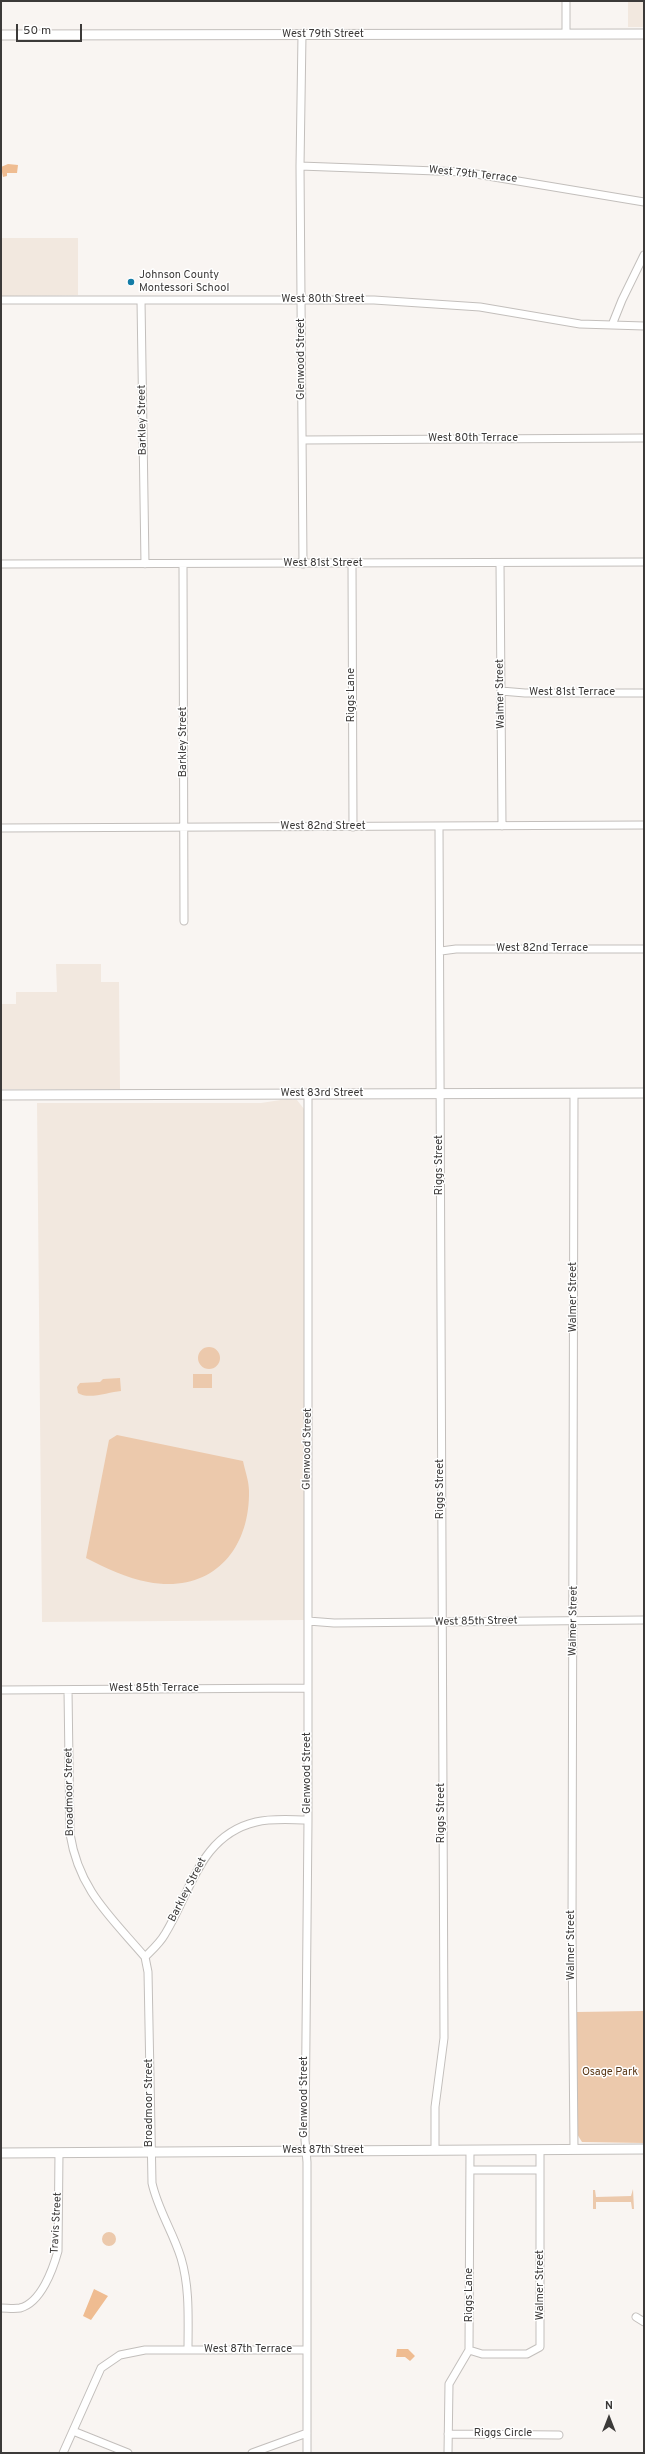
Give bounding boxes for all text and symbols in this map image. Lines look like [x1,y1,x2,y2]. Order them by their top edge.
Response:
scale bar [18,16,84,42]
text: 50 m [23,23,51,39]
street label: West 79th Street [282,28,364,42]
street label: West 79th Terrace [428,164,518,186]
place label: Johnson County Montessori School [139,269,229,295]
marker: Johnson County Montessori School [126,277,136,287]
street label: West 80th Street [281,293,365,307]
street label: Glenwood Street [295,318,309,400]
street label: Barkley Street [136,385,150,455]
street label: West 80th Terrace [428,432,518,446]
street label: West 81st Street [283,557,363,571]
street label: Walmer Street [494,659,508,729]
street label: Riggs Lane [345,668,359,722]
street label: West 81st Terrace [529,686,615,700]
street label: Barkley Street [177,707,191,777]
street label: West 82nd Street [280,820,366,834]
street label: West 82nd Terrace [496,942,588,956]
street label: West 83rd Street [280,1087,364,1101]
street label: Riggs Street [433,1135,447,1195]
street label: Walmer Street [567,1262,581,1332]
street label: Glenwood Street [301,1408,315,1490]
street label: Riggs Street [434,1459,448,1519]
street label: Walmer Street [567,1586,581,1656]
street label: West 85th Street [434,1615,518,1629]
street label: West 85th Terrace [109,1682,199,1696]
street label: Glenwood Street [301,1732,315,1814]
street label: Broadmoor Street [63,1748,77,1836]
street label: Riggs Street [435,1783,449,1843]
street label: Barkley Street [166,1856,210,1924]
street label: Walmer Street [565,1910,579,1980]
street label: Glenwood Street [298,2056,312,2138]
street label: Broadmoor Street [143,2059,157,2147]
park label: Osage Park [582,2066,638,2080]
street label: West 87th Street [282,2144,364,2158]
street label: Travis Street [49,2192,65,2254]
street label: Walmer Street [534,2250,548,2320]
street label: Riggs Lane [463,2268,477,2322]
street label: West 87th Terrace [204,2343,292,2357]
north arrow [589,2398,629,2438]
text: N [605,2399,613,2413]
street label: Riggs Circle [474,2427,532,2441]

